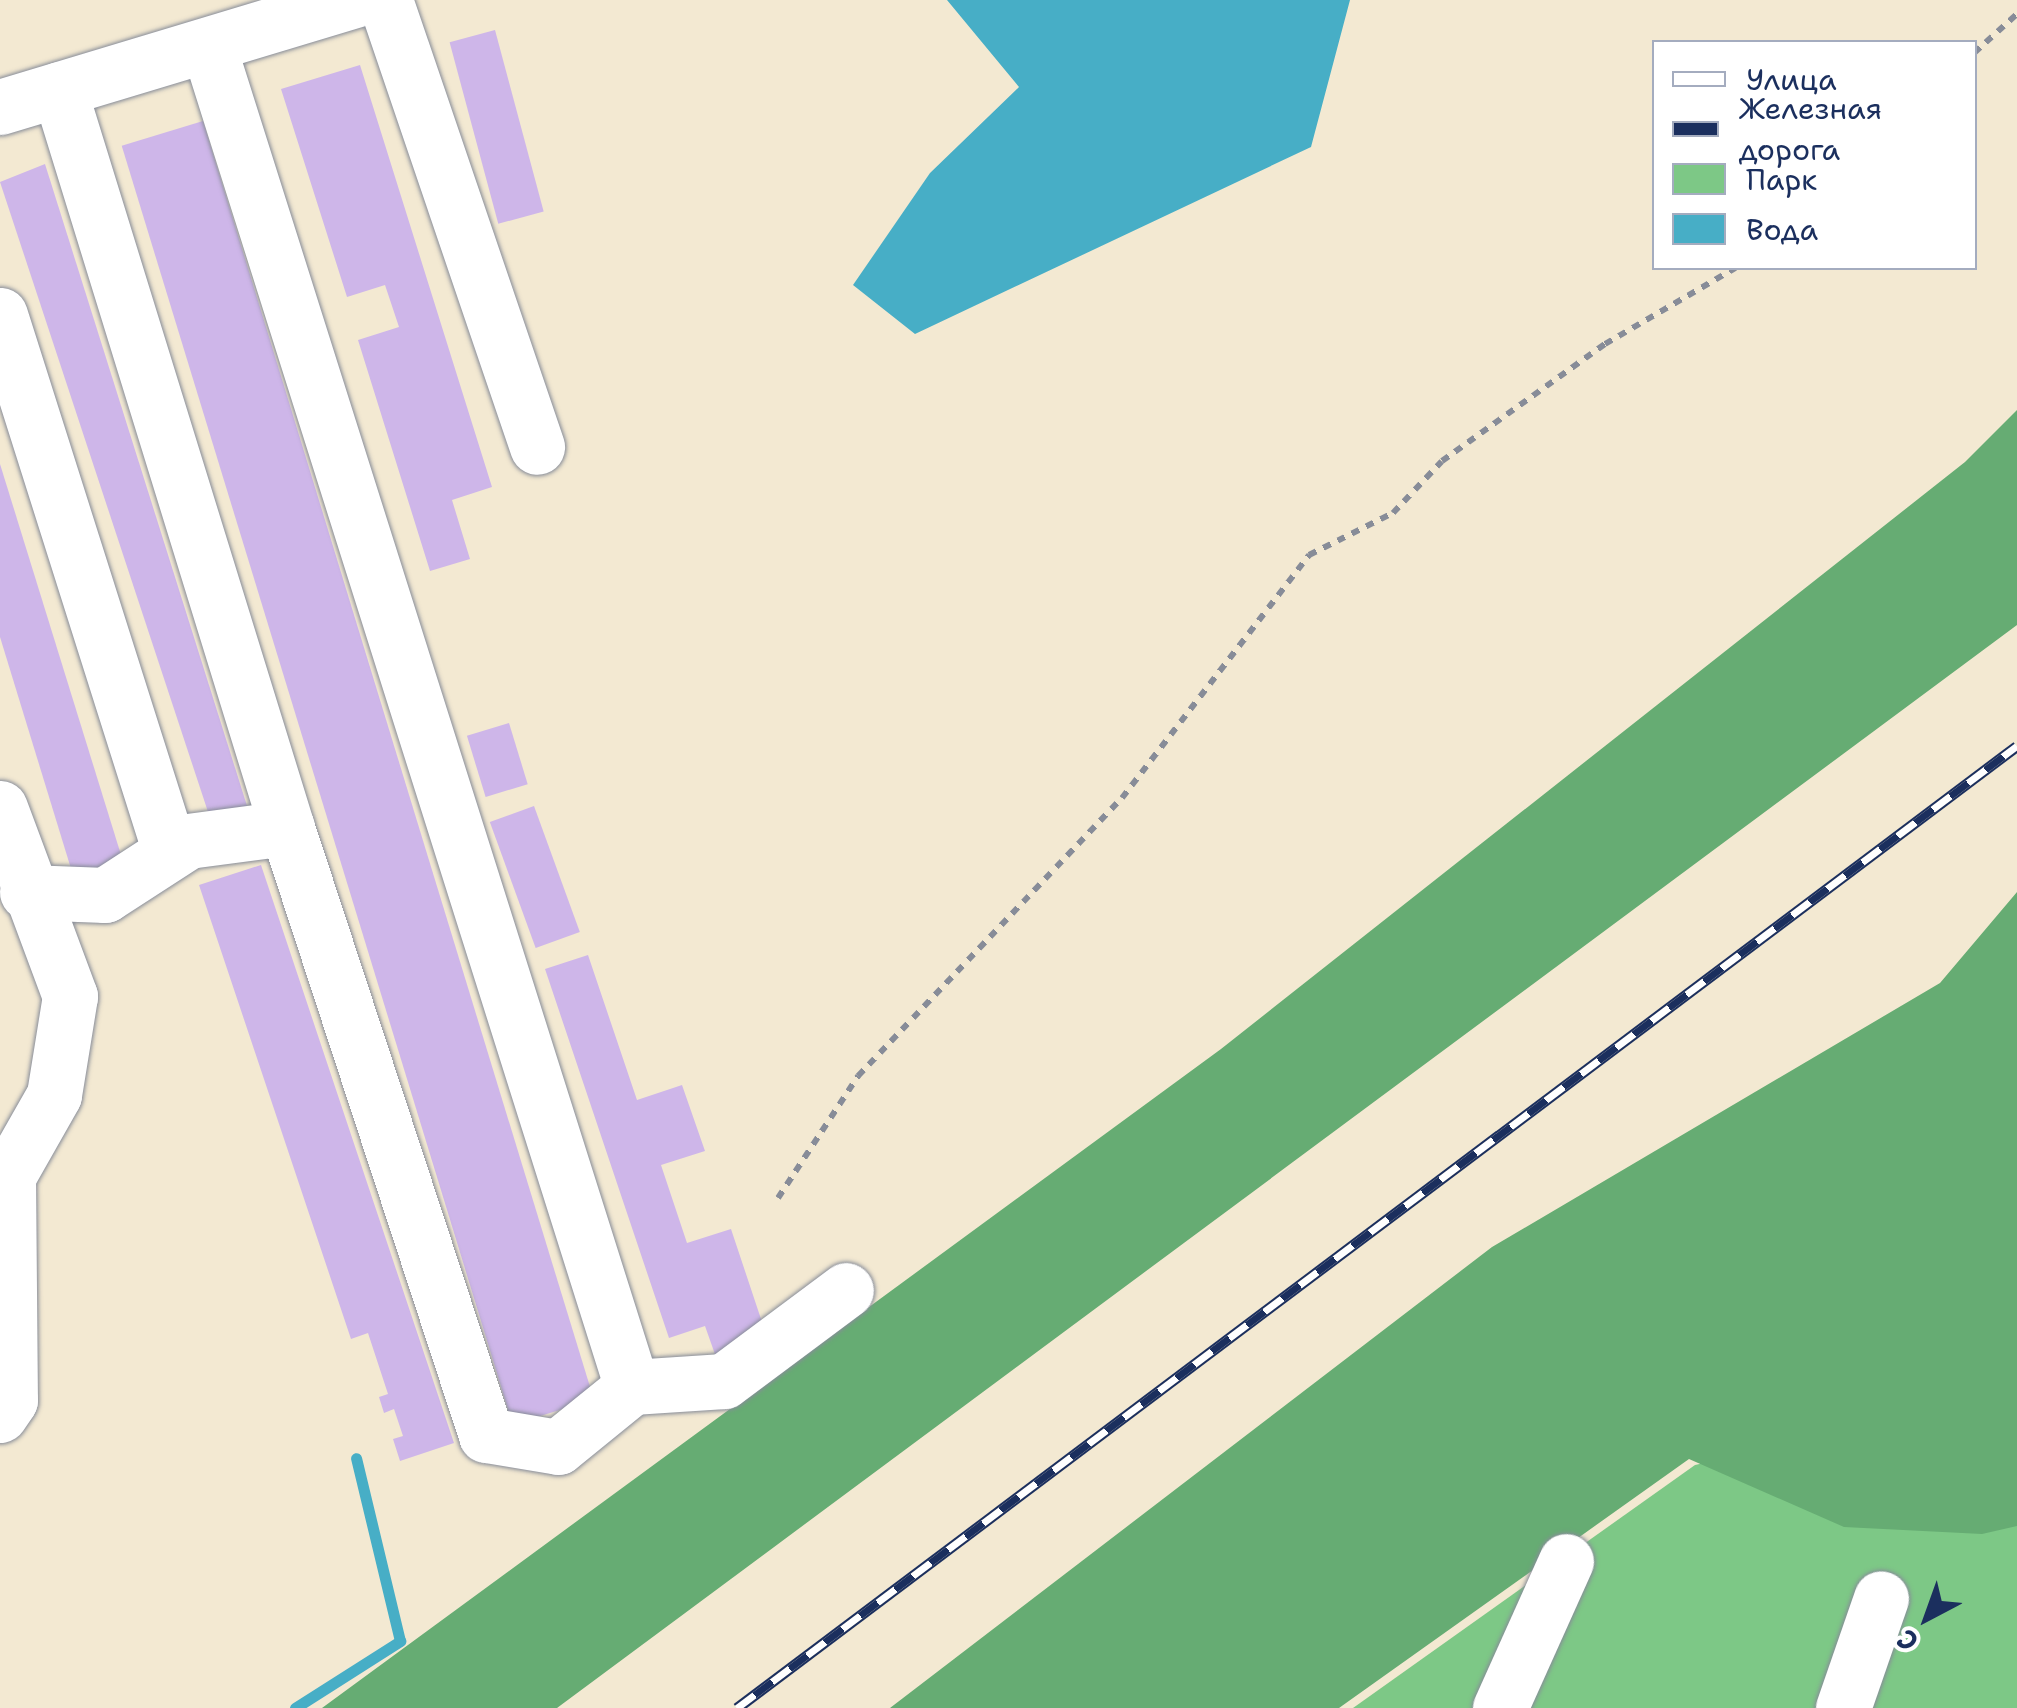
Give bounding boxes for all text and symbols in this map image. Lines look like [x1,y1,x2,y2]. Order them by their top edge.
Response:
legend [1652,40,1977,270]
text: Улица [1746,59,1837,100]
text: Железная дорога [1739,88,1882,170]
text: Парк [1746,159,1817,200]
text: Вода [1746,209,1818,250]
north arrow [1877,1568,1977,1668]
text: С [1888,1621,1926,1661]

